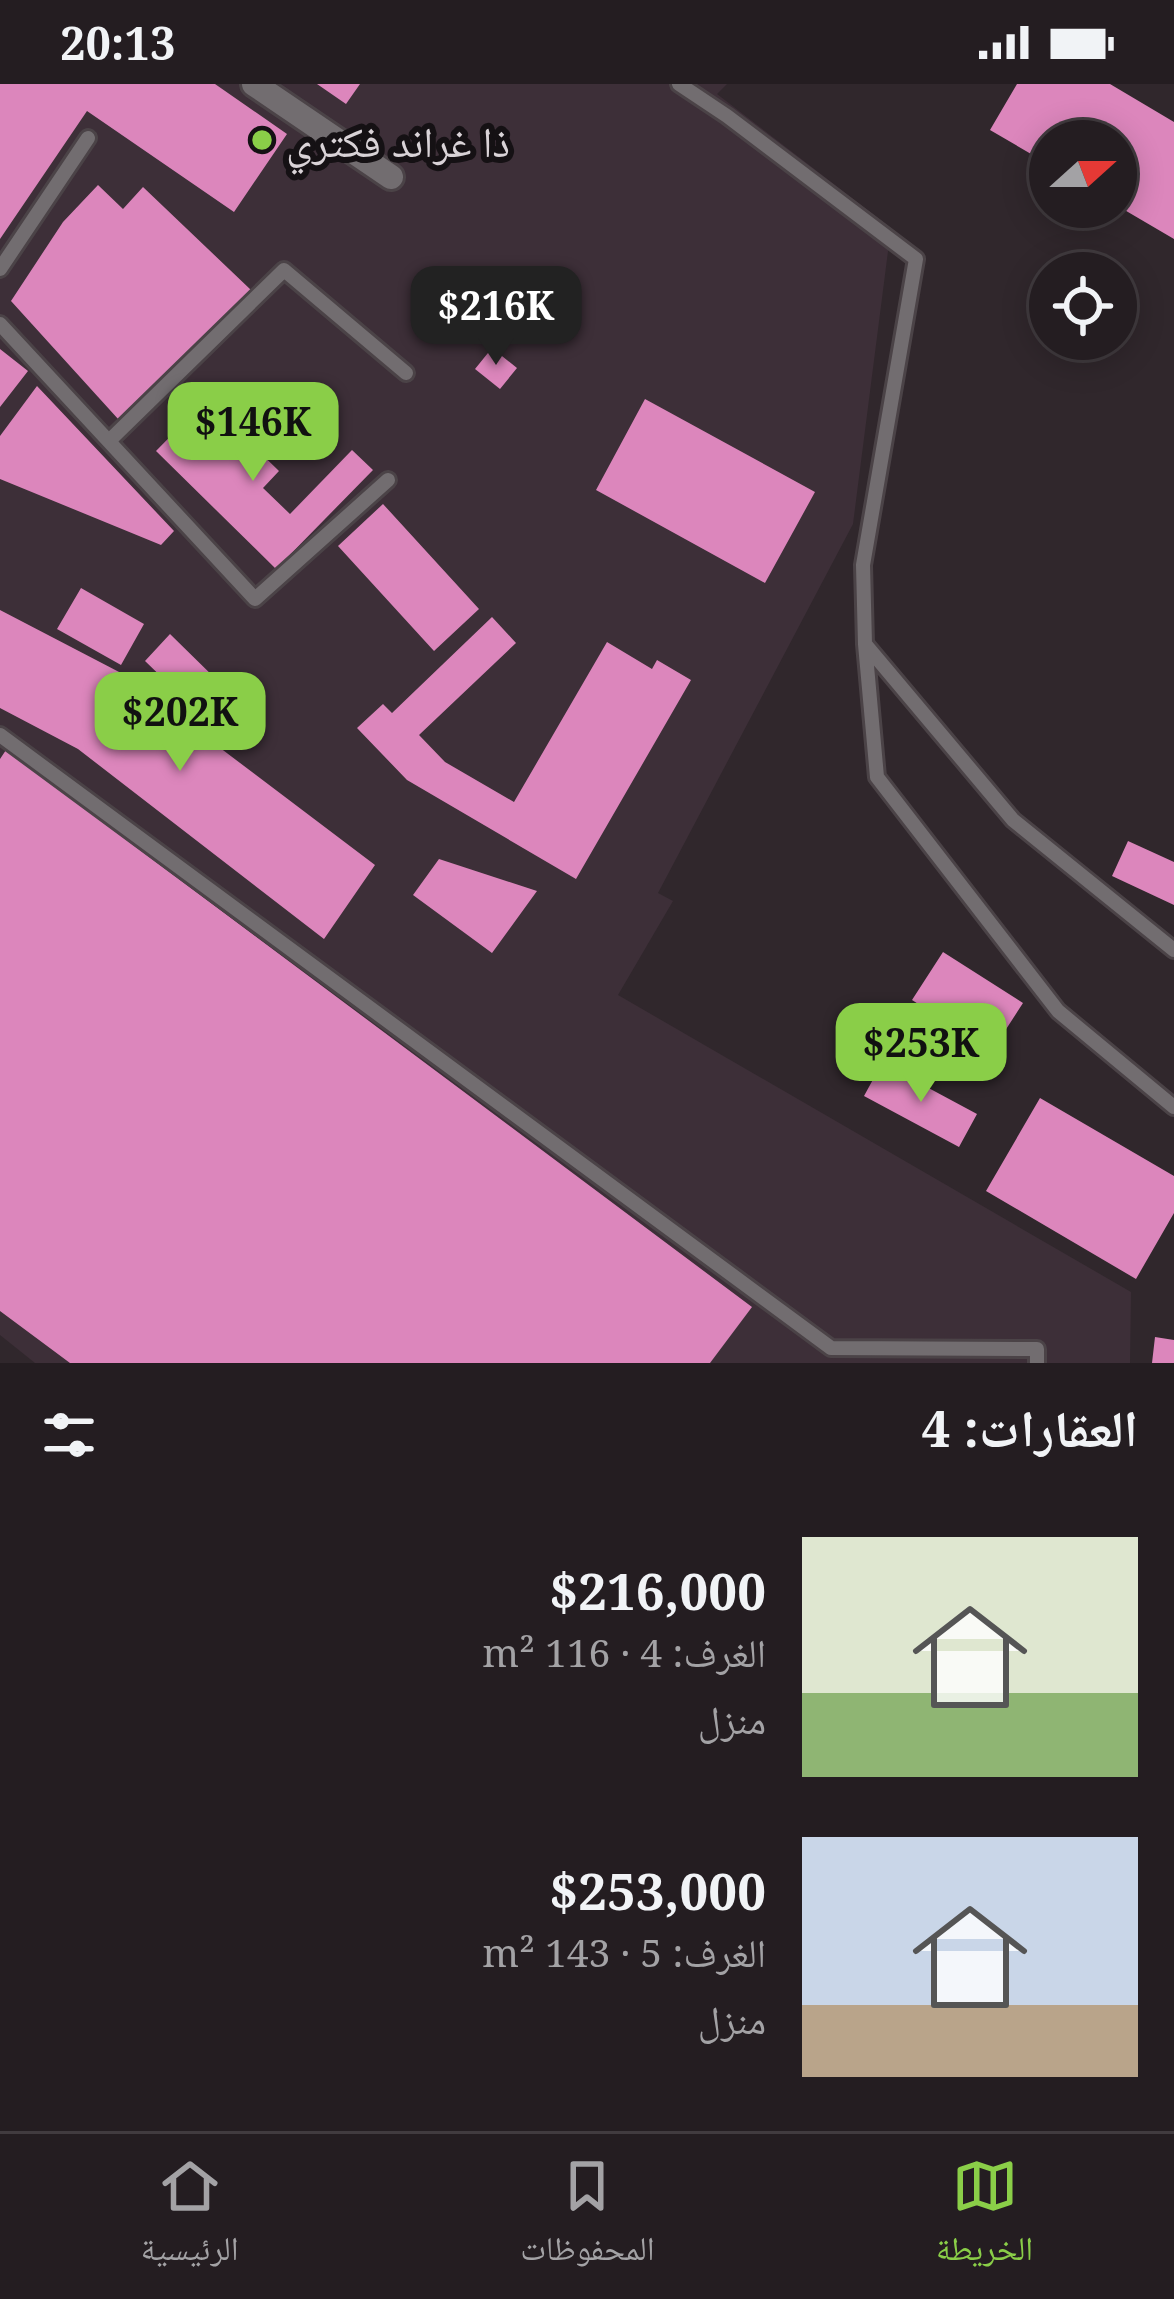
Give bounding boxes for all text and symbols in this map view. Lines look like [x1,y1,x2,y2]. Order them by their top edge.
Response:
text: 20:13 [60,12,175,73]
place label: ذا غراند فكتري [286,112,510,175]
north arrow [1029,120,1137,228]
map controls [1029,120,1137,360]
marker: ذا غراند فكتري [249,127,275,153]
button: locate [1029,252,1137,360]
pin: $216K [412,266,580,368]
text: $216K [438,278,554,331]
pin: $146K [169,382,337,484]
text: $146K [195,394,311,447]
pin: $202K [96,672,264,774]
text: $202K [122,684,238,737]
pin: $253K [837,1003,1005,1105]
text: $253K [863,1015,979,1068]
text: العقارات: 4 [921,1392,1138,1462]
icon: filters [36,1402,102,1468]
text: $216,000 [549,1555,766,1625]
icon: home [898,1585,1042,1729]
text: الغرف: 4 · 116 m² [482,1625,766,1678]
text: منزل [698,1692,766,1745]
text: $253,000 [549,1855,766,1925]
icon: home [898,1885,1042,2029]
text: الغرف: 5 · 143 m² [482,1925,766,1978]
text: منزل [698,1992,766,2045]
tab: الرئيسية [141,2153,239,2281]
tab: المحفوظات [520,2153,654,2281]
tab: الخريطة [936,2153,1033,2281]

